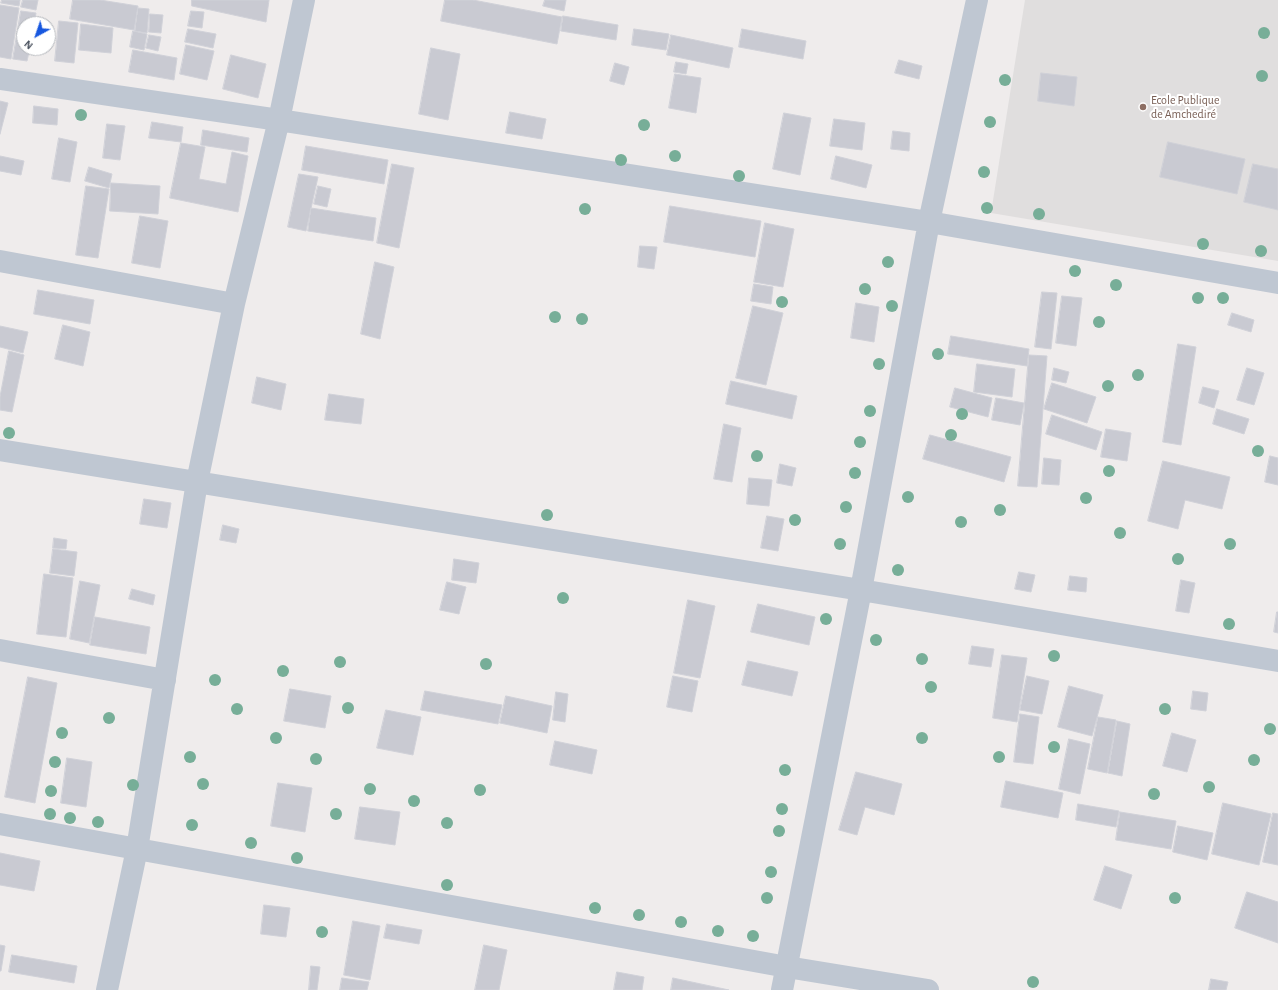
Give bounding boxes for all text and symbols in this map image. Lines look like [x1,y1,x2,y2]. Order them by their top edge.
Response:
north arrow [16,16,56,56]
text: N [22,38,35,51]
place label: Ecole Publique de Amchediré [1151,93,1219,121]
marker: Ecole Publique de Amchediré [1138,102,1148,112]

